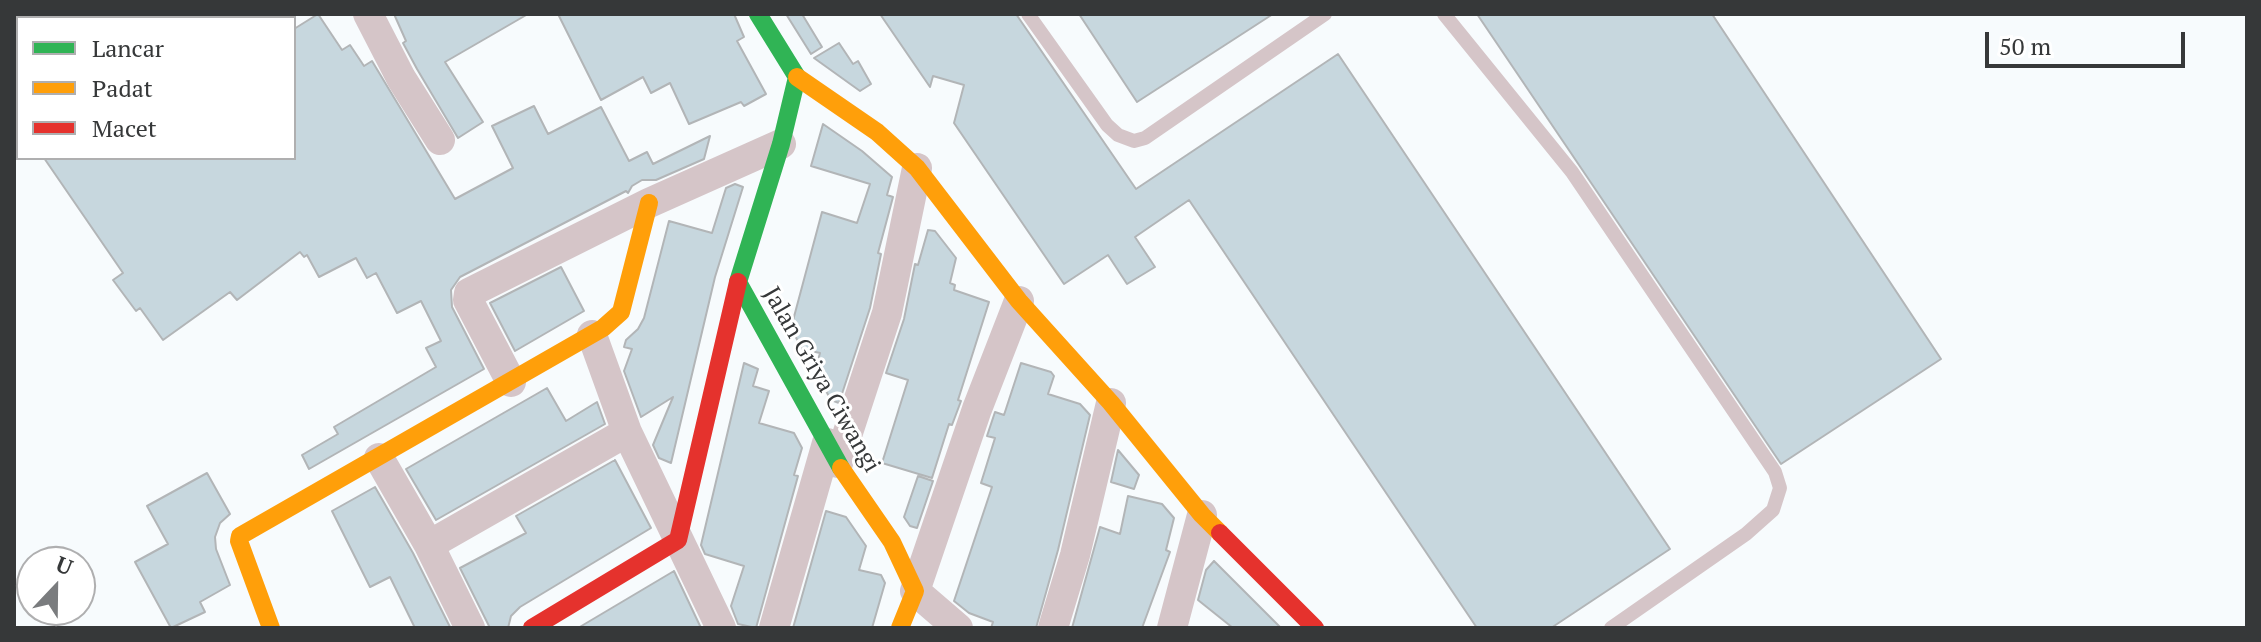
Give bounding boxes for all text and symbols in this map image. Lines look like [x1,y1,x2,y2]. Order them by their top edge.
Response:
legend [16,16,296,160]
scale bar [1989,16,2189,66]
text: 50 m [1999,30,2051,62]
text: Lancar [92,32,164,64]
text: Padat [92,72,153,104]
text: Macet [92,112,157,144]
street label: Jalan Griya Ciwangi [756,282,886,478]
north arrow [16,546,96,626]
text: U [52,549,77,582]

